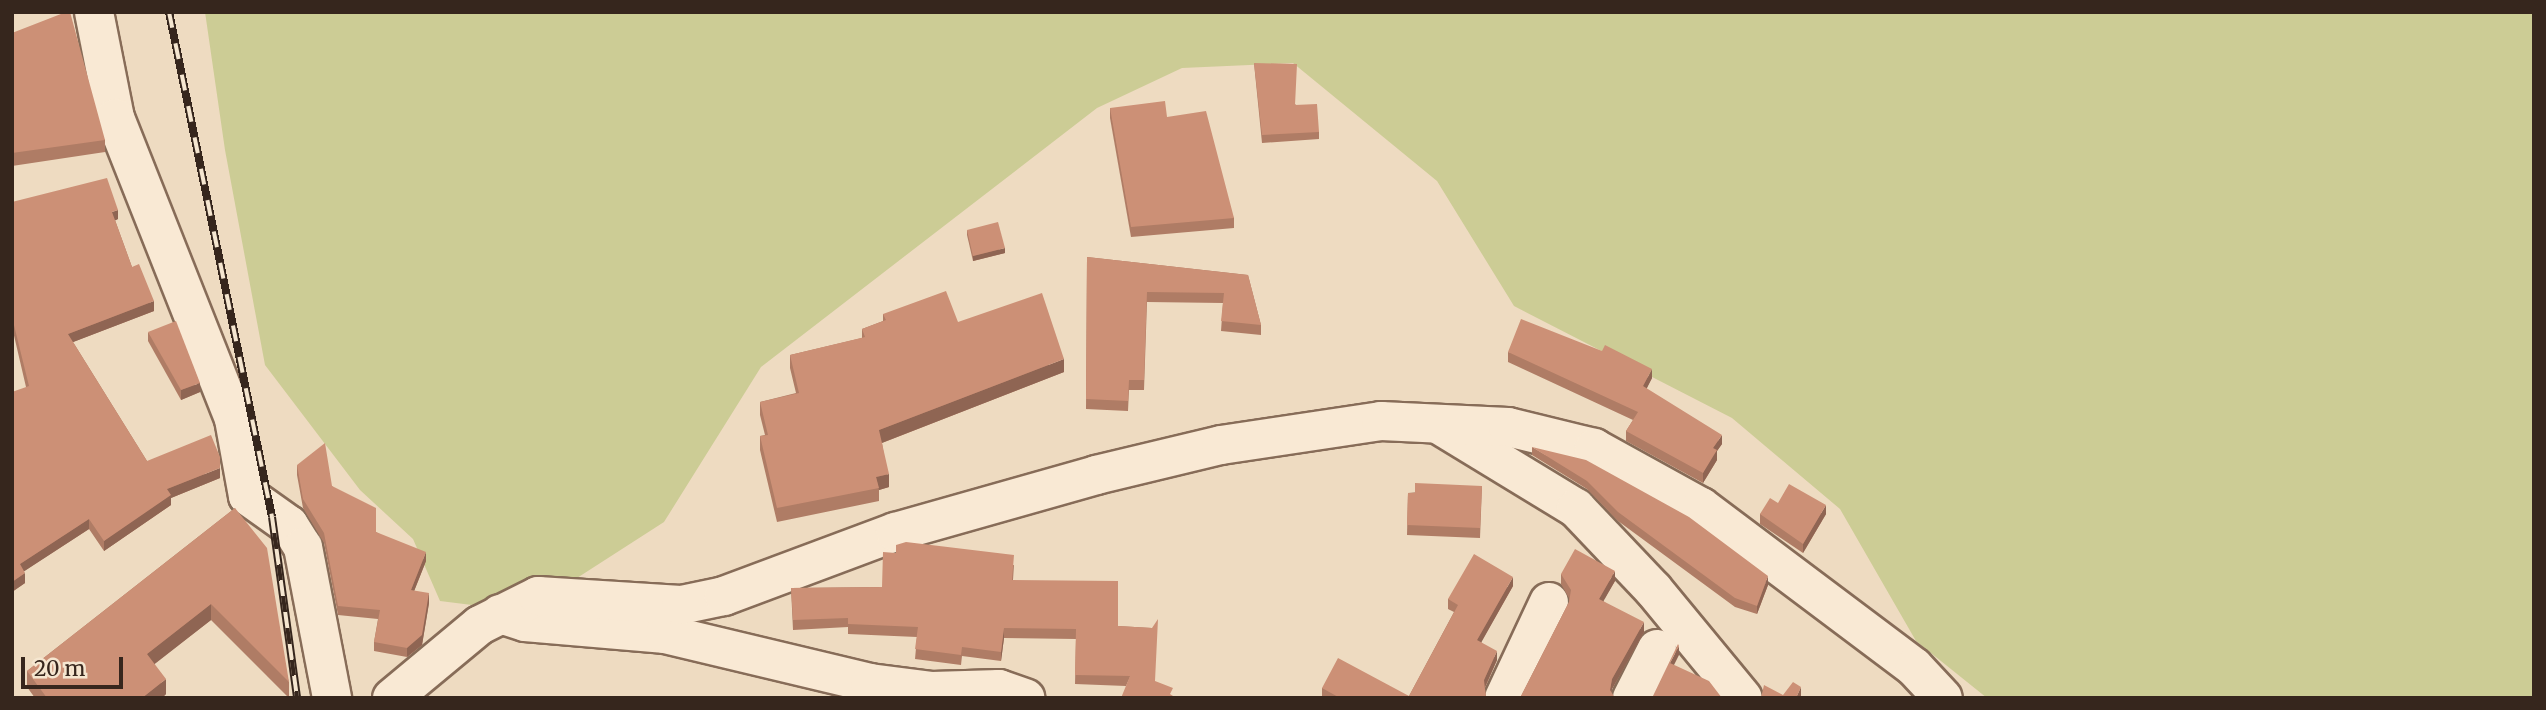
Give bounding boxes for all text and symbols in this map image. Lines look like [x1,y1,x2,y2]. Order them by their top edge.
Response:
scale bar [24,644,126,688]
text: 20 m [34,655,85,682]

